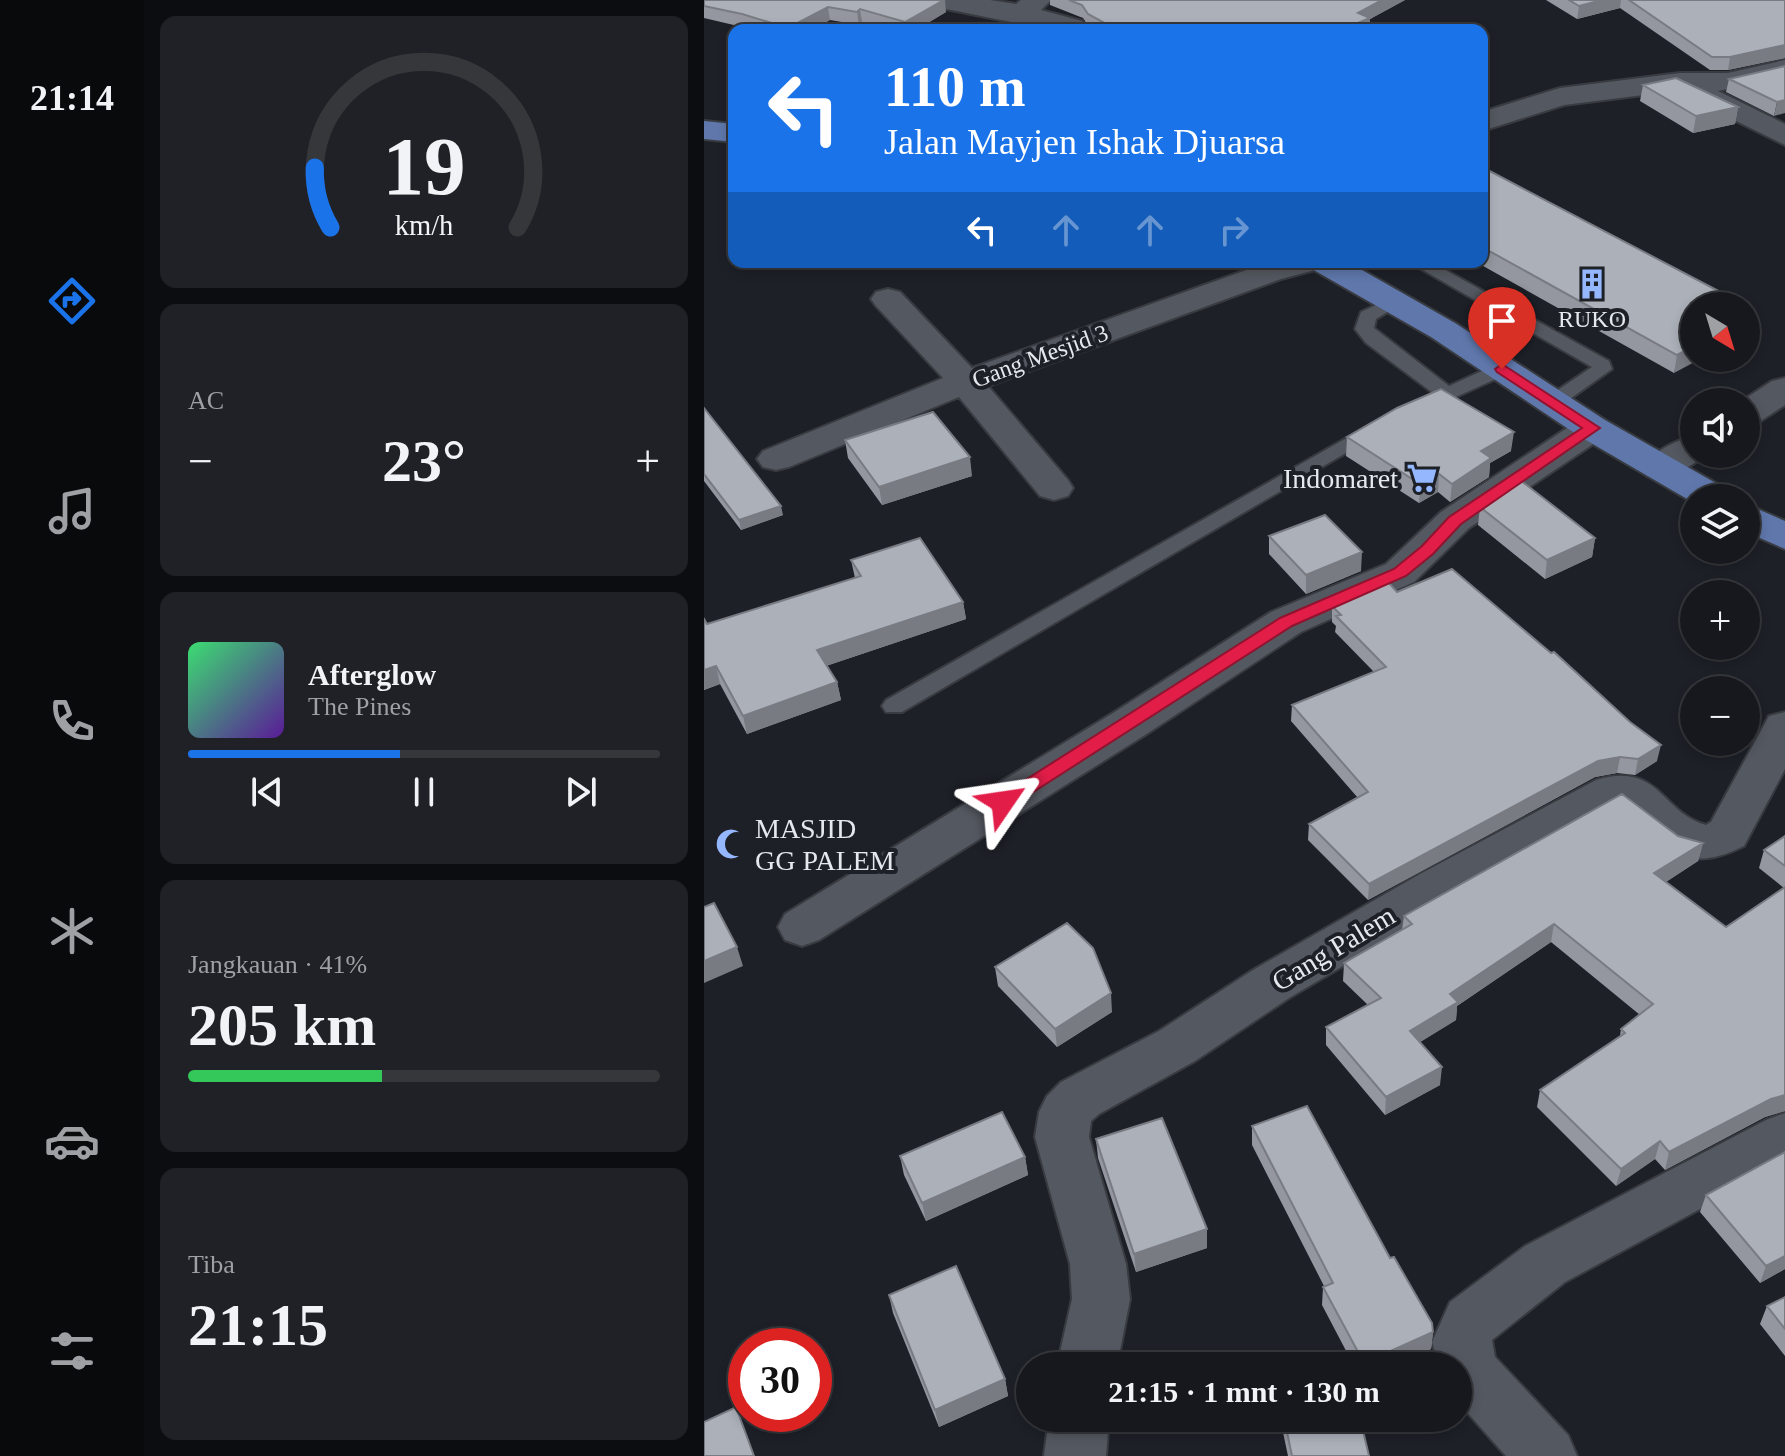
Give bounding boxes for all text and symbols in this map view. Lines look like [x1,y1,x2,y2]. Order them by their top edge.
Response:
icon: left [752,56,856,160]
text: 110 m [884,56,1026,118]
text: 21:14 [30,78,114,118]
text: 19 [382,120,466,212]
text: Jalan Mayjen Ishak Djuarsa [884,122,1285,162]
icon: left [960,208,1004,252]
icon: ahead [1044,208,1088,252]
icon: ahead [1128,208,1172,252]
icon: right [1212,208,1256,252]
text: km/h [395,210,453,241]
building icon: RUKO [1575,267,1609,301]
icon: directions [44,273,100,329]
pin [1468,287,1536,369]
north arrow [1680,292,1760,372]
map controls [1680,292,1760,756]
icon: arrive [1480,299,1524,343]
place label: RUKO [1558,306,1626,332]
street label: Gang Mesjid 3 [969,319,1111,393]
text: AC [188,386,224,415]
button: sound [1680,388,1760,468]
text: 23° [382,428,466,494]
text: − [188,437,213,486]
text: + [635,437,660,486]
supermarket icon: Indomaret [1405,461,1439,495]
place label: Indomaret [1283,463,1398,494]
icon: music [44,483,100,539]
button: layers [1680,484,1760,564]
button: + [1680,580,1760,660]
text: Afterglow [308,658,436,691]
button: − [1680,676,1760,756]
text: The Pines [308,692,411,721]
icon: phone [44,693,100,749]
position arrow [961,760,1045,844]
icon: previous [245,770,289,814]
icon: pause [402,770,446,814]
icon: next [559,770,603,814]
place label: MASJID GG PALEM [755,813,895,876]
mosque icon: MASJID GG PALEM [714,827,748,861]
street label: Gang Palem [1266,900,1400,997]
icon: climate [44,903,100,959]
text: Jangkauan · 41% [188,950,367,979]
text: 205 km [188,992,376,1058]
icon: car [44,1113,100,1169]
text: Tiba [188,1250,235,1279]
text: 21:15 [188,1292,328,1358]
icon: filters [44,1323,100,1379]
speed limit sign: 30 [728,1328,832,1432]
text: 21:15 · 1 mnt · 130 m [1108,1375,1380,1408]

